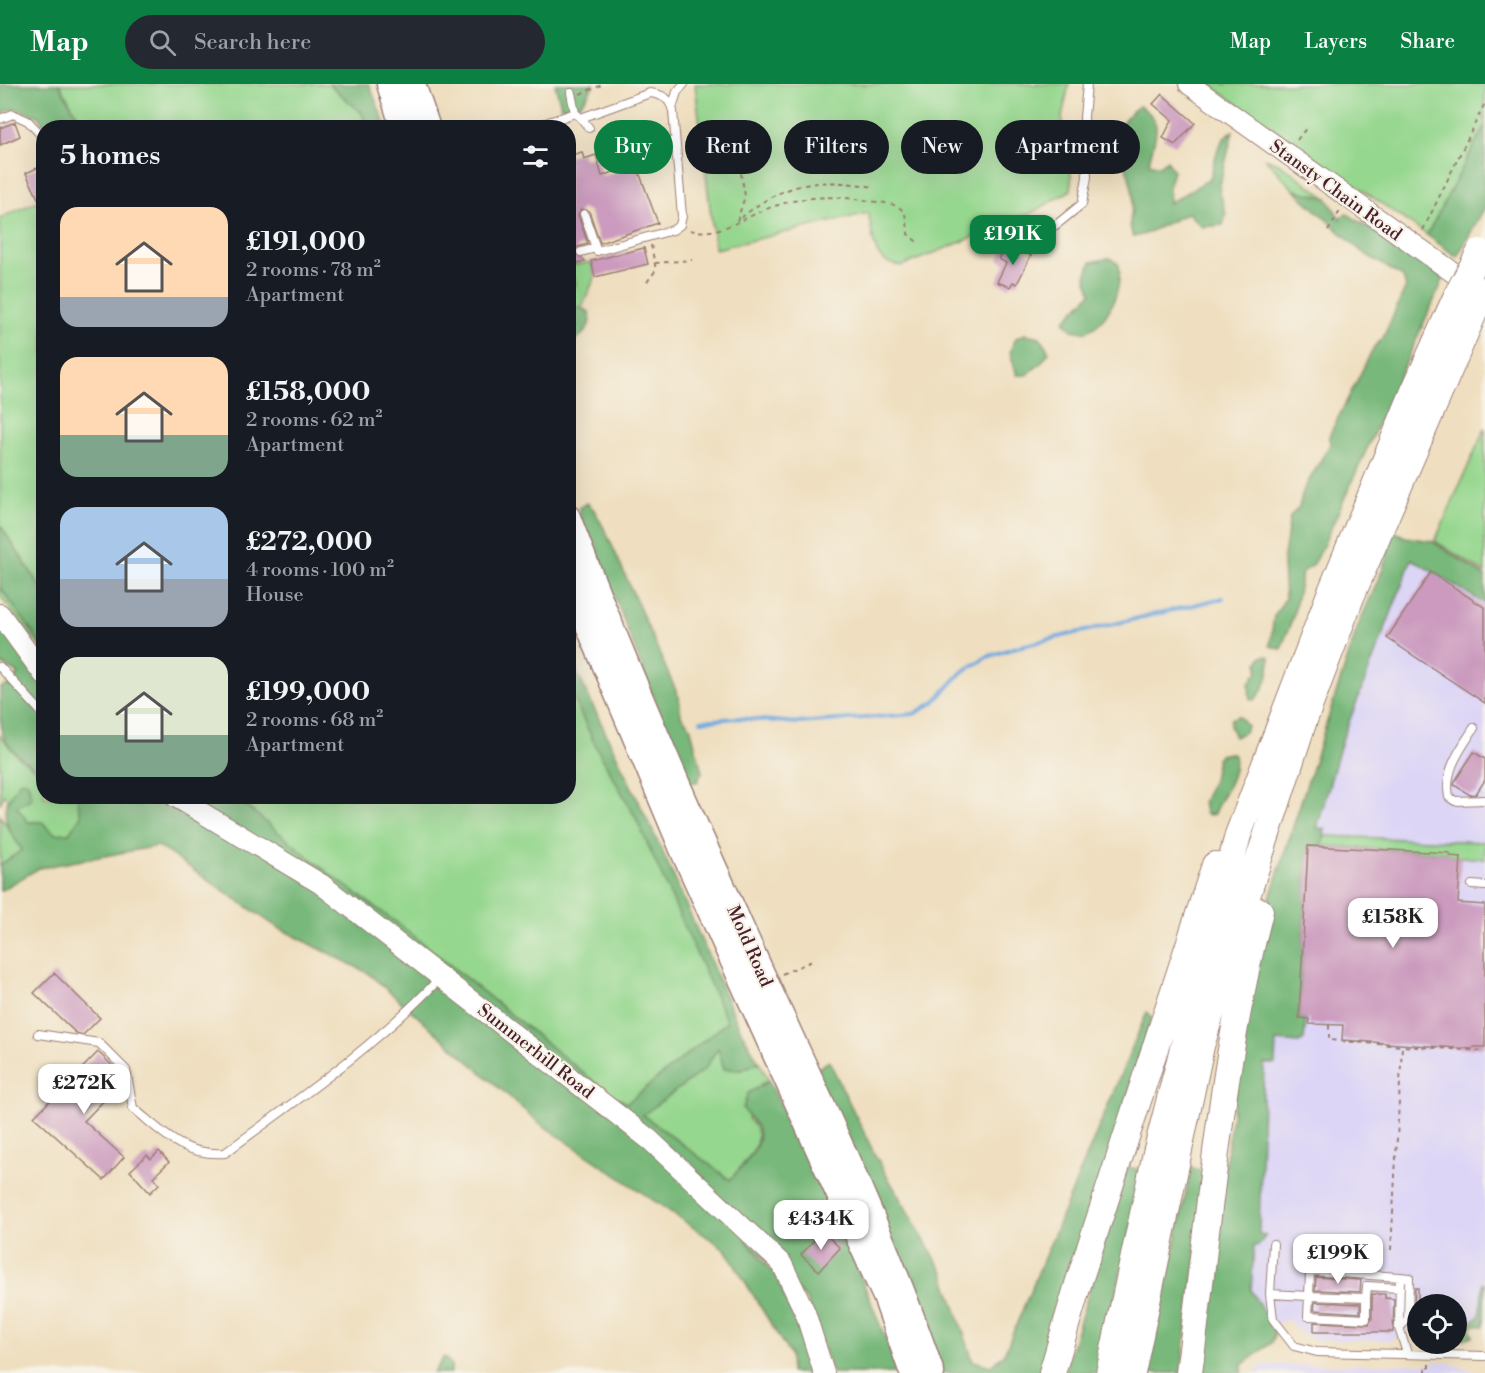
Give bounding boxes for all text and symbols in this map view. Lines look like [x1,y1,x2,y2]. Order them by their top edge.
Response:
search box [125,15,545,69]
text: Map [30,25,89,60]
icon: search [146,26,179,59]
text: Search here [194,29,311,56]
text: Map [1230,29,1271,55]
text: Layers [1304,29,1367,55]
text: Share [1400,29,1455,55]
chip: Buy [594,120,673,174]
chip: Rent [685,120,772,174]
chip: Filters [784,120,889,174]
chip: New [901,120,983,174]
chip: Apartment [995,120,1140,174]
street label: Stansty Chain Road [1265,135,1407,247]
text: 5 homes [60,140,160,172]
icon: filters [519,140,552,173]
pin: £191K [971,215,1055,266]
text: £191K [984,222,1042,247]
text: £191,000 [246,226,366,258]
icon: home [108,231,180,303]
text: 2 rooms · 78 m² [246,258,381,283]
text: Apartment [246,283,344,308]
text: £158,000 [246,376,370,408]
icon: home [108,381,180,453]
text: 2 rooms · 62 m² [246,408,382,433]
text: Apartment [246,433,344,458]
text: £272,000 [246,526,372,558]
icon: home [108,531,180,603]
text: 4 rooms · 100 m² [246,558,394,583]
text: House [246,583,304,608]
text: £199,000 [246,676,370,708]
icon: home [108,681,180,753]
text: 2 rooms · 68 m² [246,708,383,733]
text: Apartment [246,733,344,758]
pin: £158K [1351,898,1435,949]
street label: Mold Road [721,902,778,991]
text: £158K [1362,905,1424,930]
street label: Summerhill Road [473,999,599,1104]
pin: £272K [42,1064,126,1115]
text: £272K [52,1071,116,1096]
pin: £434K [779,1200,863,1251]
text: £434K [788,1207,854,1232]
pin: £199K [1296,1234,1380,1285]
text: £199K [1307,1241,1369,1266]
map controls [1407,1294,1467,1354]
button: locate [1407,1294,1467,1354]

